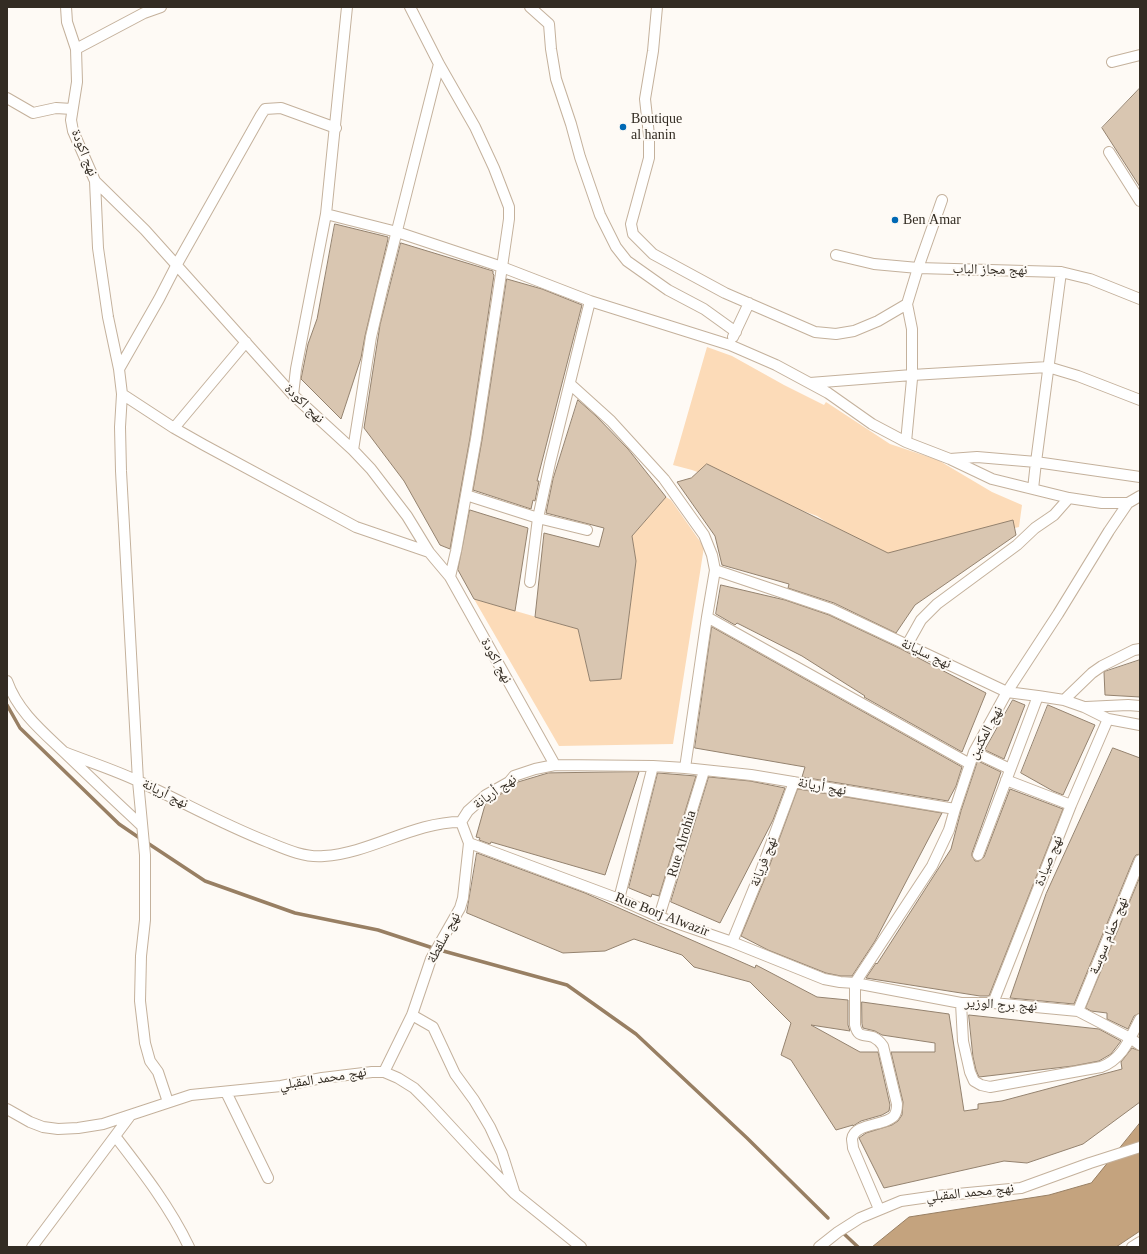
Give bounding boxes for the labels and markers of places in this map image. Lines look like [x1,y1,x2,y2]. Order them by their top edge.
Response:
place label: Boutique al hanin [631,111,682,144]
marker: Boutique al hanin [618,122,628,132]
place label: Ben Amar [903,212,961,228]
marker: Ben Amar [890,215,900,225]

